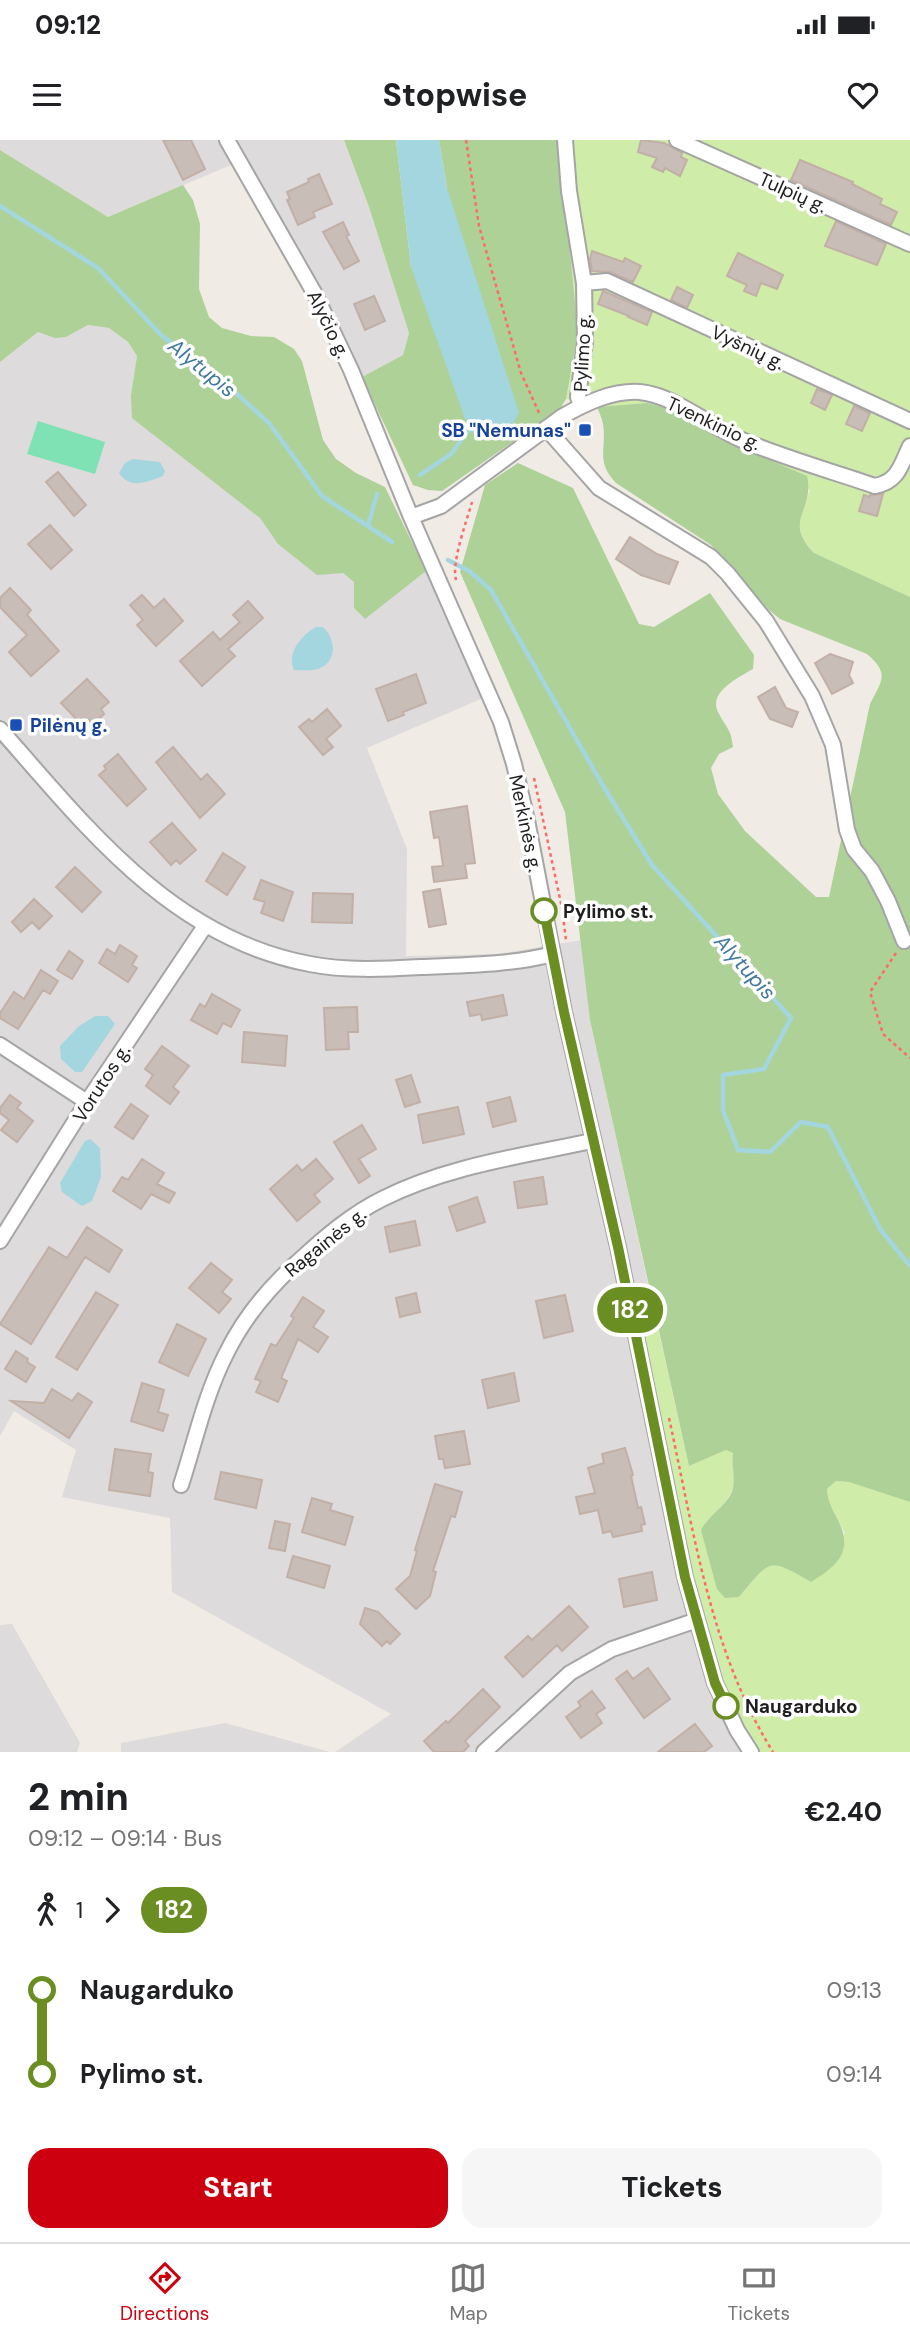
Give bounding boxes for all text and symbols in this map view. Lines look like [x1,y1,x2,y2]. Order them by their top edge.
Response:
text: 09:12 [35,8,101,42]
text: Stopwise [383,74,527,116]
icon: menu [28,76,66,114]
icon: heart [844,76,882,114]
street label: Tulpių g. [755,166,831,218]
street label: Alyčio g. [301,286,356,362]
street label: Pylimo g. [568,313,597,393]
street label: Vyšnių g. [707,320,788,375]
water label: Alytupis [162,332,242,404]
street label: Tvenkinio g. [663,391,765,456]
place label: SB "Nemunas" [441,418,571,443]
marker: SB "Nemunas" [577,422,593,438]
place label: Pilėnų g. [30,713,107,738]
marker: Pilėnų g. [8,717,24,733]
street label: Merkinės g. [503,772,548,874]
marker: Pylimo st. [531,898,557,924]
place label: Pylimo st. [563,899,653,924]
water label: Alytupis [707,927,782,1006]
street label: Vorutos g. [67,1040,136,1127]
street label: Ragainės g. [280,1202,371,1283]
line badge: 182 [590,1287,670,1333]
text: 182 [611,1294,649,1325]
marker: Naugarduko [713,1693,739,1719]
place label: Naugarduko [745,1694,858,1719]
text: 2 min [28,1772,129,1822]
text: €2.40 [805,1795,882,1829]
text: 09:12 – 09:14 · Bus [28,1823,222,1853]
icon: walk [28,1891,66,1929]
icon: forward [93,1891,131,1929]
text: 182 [155,1894,193,1925]
text: 1 [76,1895,83,1925]
text: Naugarduko [80,1973,234,2007]
text: 09:13 [826,1975,882,2005]
text: Pylimo st. [80,2057,203,2091]
text: 09:14 [826,2059,882,2089]
button: Start [28,2148,448,2228]
button: Tickets [462,2148,882,2228]
tab: Directions [120,2259,209,2326]
tab: Map [449,2259,488,2326]
tab: Tickets [728,2259,790,2326]

